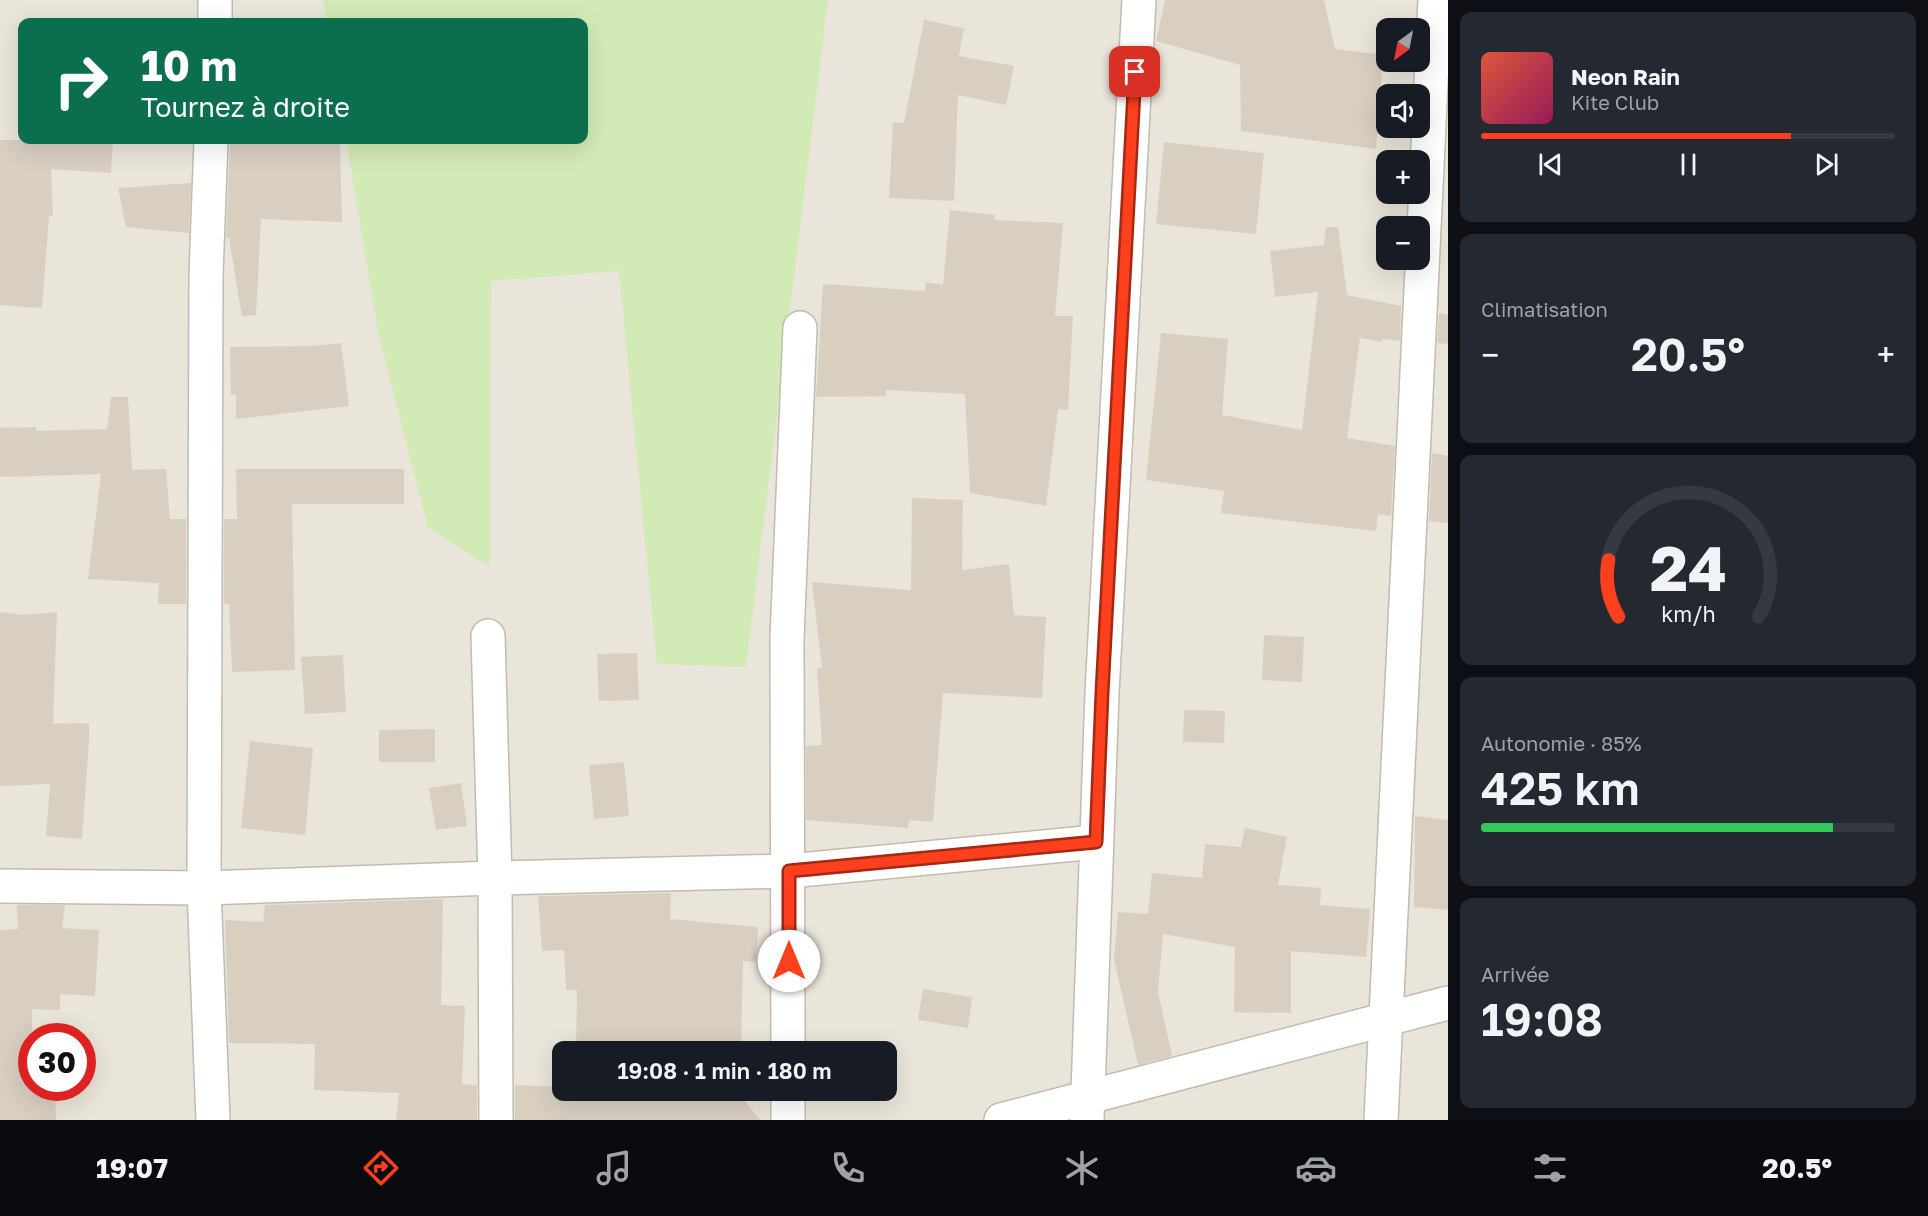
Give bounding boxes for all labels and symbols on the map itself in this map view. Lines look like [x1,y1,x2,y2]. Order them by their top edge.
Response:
north arrow [1376,18,1430,72]
pin [1109,46,1160,97]
position arrow [757,929,821,993]
speed limit sign: 30 [18,1023,96,1101]

